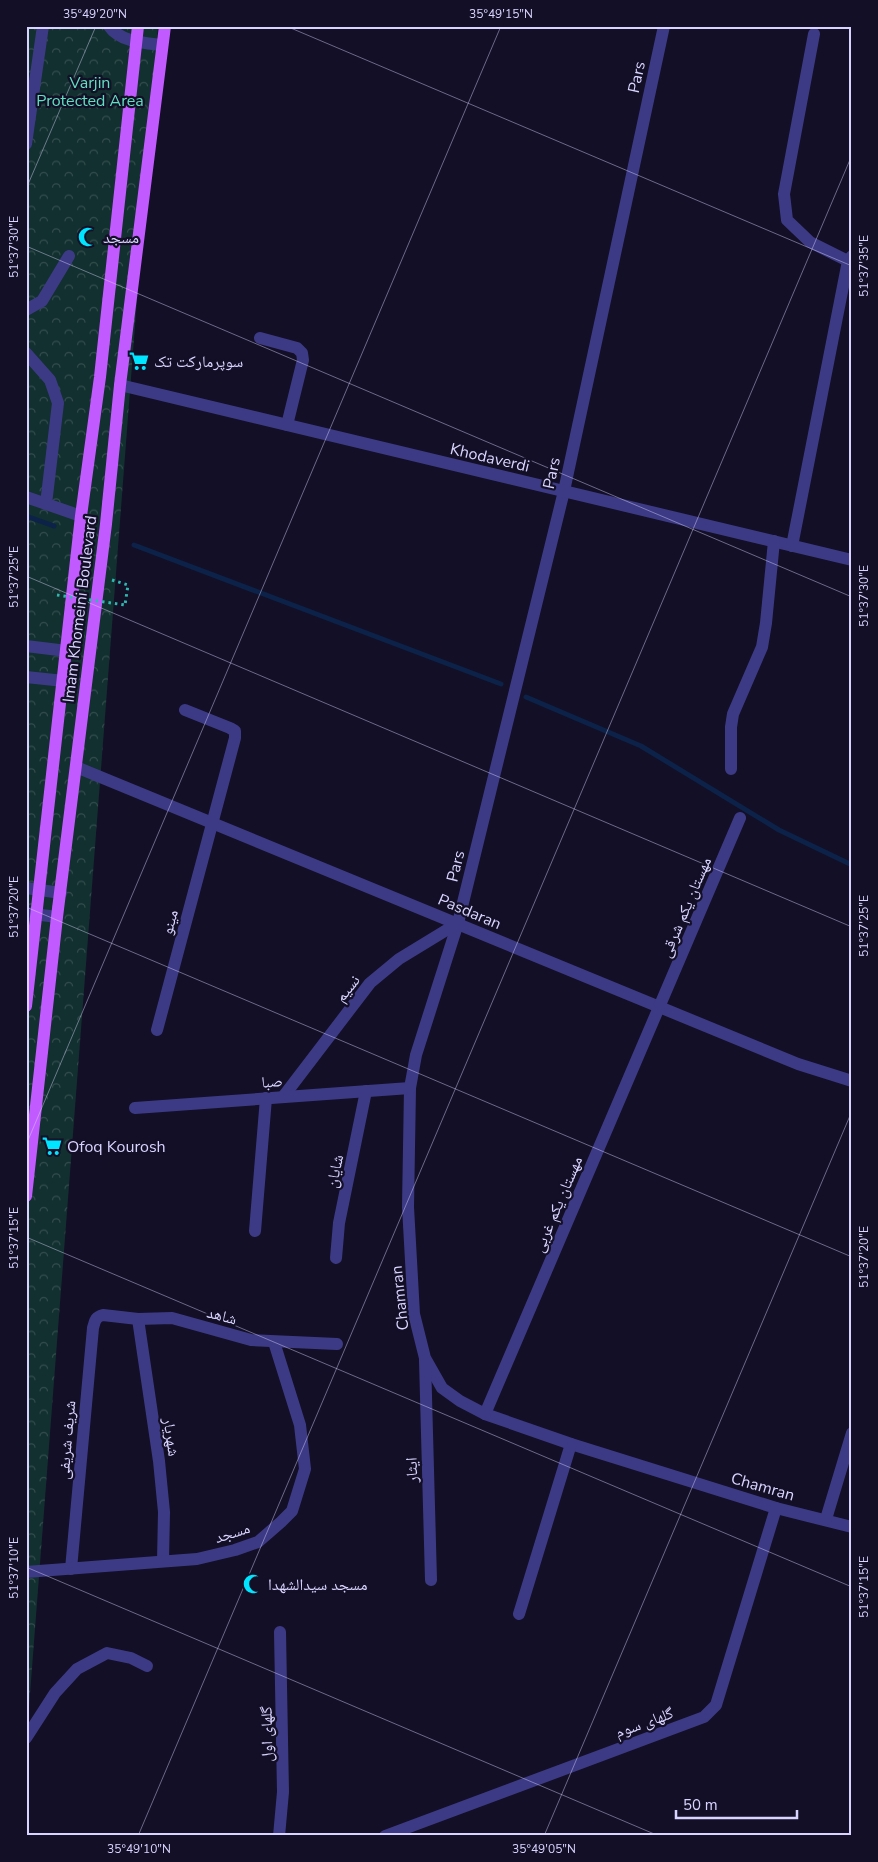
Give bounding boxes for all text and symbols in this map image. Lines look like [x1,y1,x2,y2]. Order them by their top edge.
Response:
text: 35°49'20"N [63,6,127,22]
text: 35°49'15"N [469,6,533,22]
street label: Pars [623,59,651,95]
park label: Varjin Protected Area [36,72,144,112]
text: 51°37'30"E [6,216,22,278]
mosque icon: مسجد [77,226,99,248]
place label: مسجد [103,227,139,249]
text: 51°37'35"E [856,235,872,297]
supermarket icon: سوپرمارکت تک [128,350,150,372]
place label: سوپرمارکت تک [154,351,243,373]
street label: Khodaverdi [448,438,532,478]
street label: Pars [538,455,566,491]
street label: Imam Khomeini Boulevard [58,514,102,704]
text: 51°37'25"E [6,546,22,608]
text: 51°37'30"E [856,565,872,627]
street label: Pars [441,848,470,884]
street label: مهستان یکم شرقی [655,854,717,961]
text: 51°37'20"E [6,876,22,938]
street label: Pasdaran [434,889,505,935]
text: 51°37'25"E [856,895,872,957]
street label: مینو [156,907,184,937]
street label: نسیم [330,970,366,1007]
street label: صبا [261,1070,283,1094]
supermarket icon: Ofoq Kourosh [41,1135,63,1157]
place label: Ofoq Kourosh [67,1136,166,1158]
street label: شایان [321,1153,349,1190]
street label: مهستان یکم غربی [528,1153,588,1256]
text: 51°37'15"E [6,1207,22,1269]
text: 51°37'20"E [856,1226,872,1288]
street label: Chamran [386,1264,414,1331]
street label: شاهد [204,1301,239,1331]
street label: شریف شریفی [53,1400,81,1481]
street label: شهریار [157,1415,185,1458]
street label: ایثار [401,1457,423,1484]
street label: Chamran [728,1467,797,1507]
street label: مسجد [212,1517,253,1549]
text: 51°37'10"E [6,1537,22,1599]
text: 51°37'15"E [856,1556,872,1618]
mosque icon: مسجد سیدالشهدا [242,1573,264,1595]
place label: مسجد سیدالشهدا [268,1574,367,1596]
street label: گلهای سوم [612,1702,677,1744]
street label: گلهای اول [256,1706,278,1762]
scale bar [676,1787,797,1819]
text: 50 m [683,1795,718,1815]
text: 35°49'10"N [107,1841,171,1857]
text: 35°49'05"N [512,1841,576,1857]

